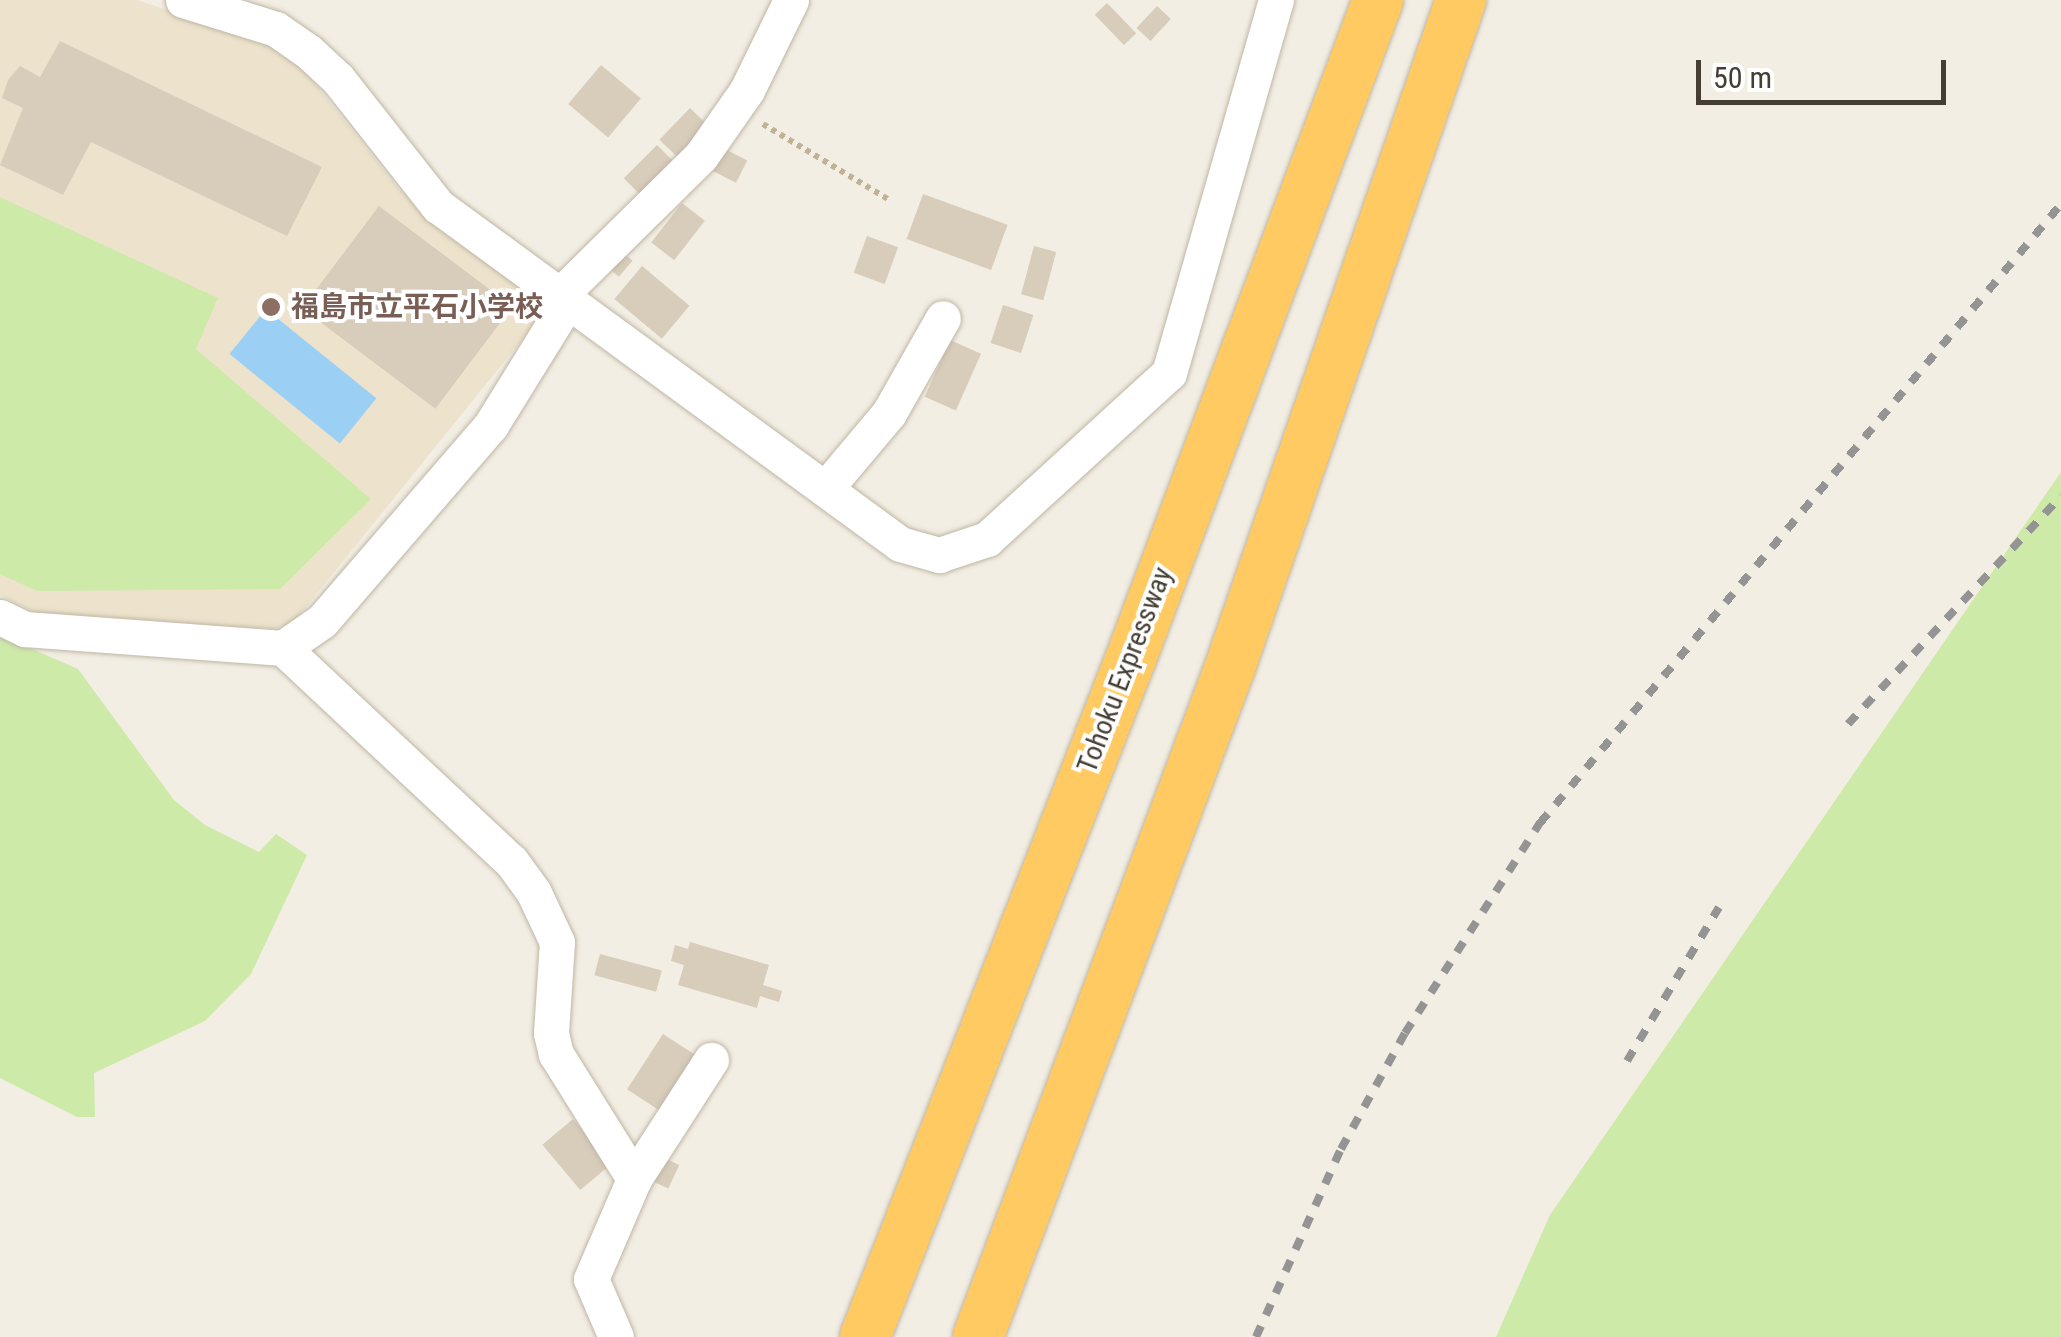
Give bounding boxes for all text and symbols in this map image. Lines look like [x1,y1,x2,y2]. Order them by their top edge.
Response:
scale bar [1701,40,1951,102]
text: 50 m [1713,60,1772,95]
place label: 福島市立平石小学校 [291,290,543,324]
marker: 福島市立平石小学校 [260,296,282,318]
street label: Tohoku Expressway [1070,562,1180,778]

